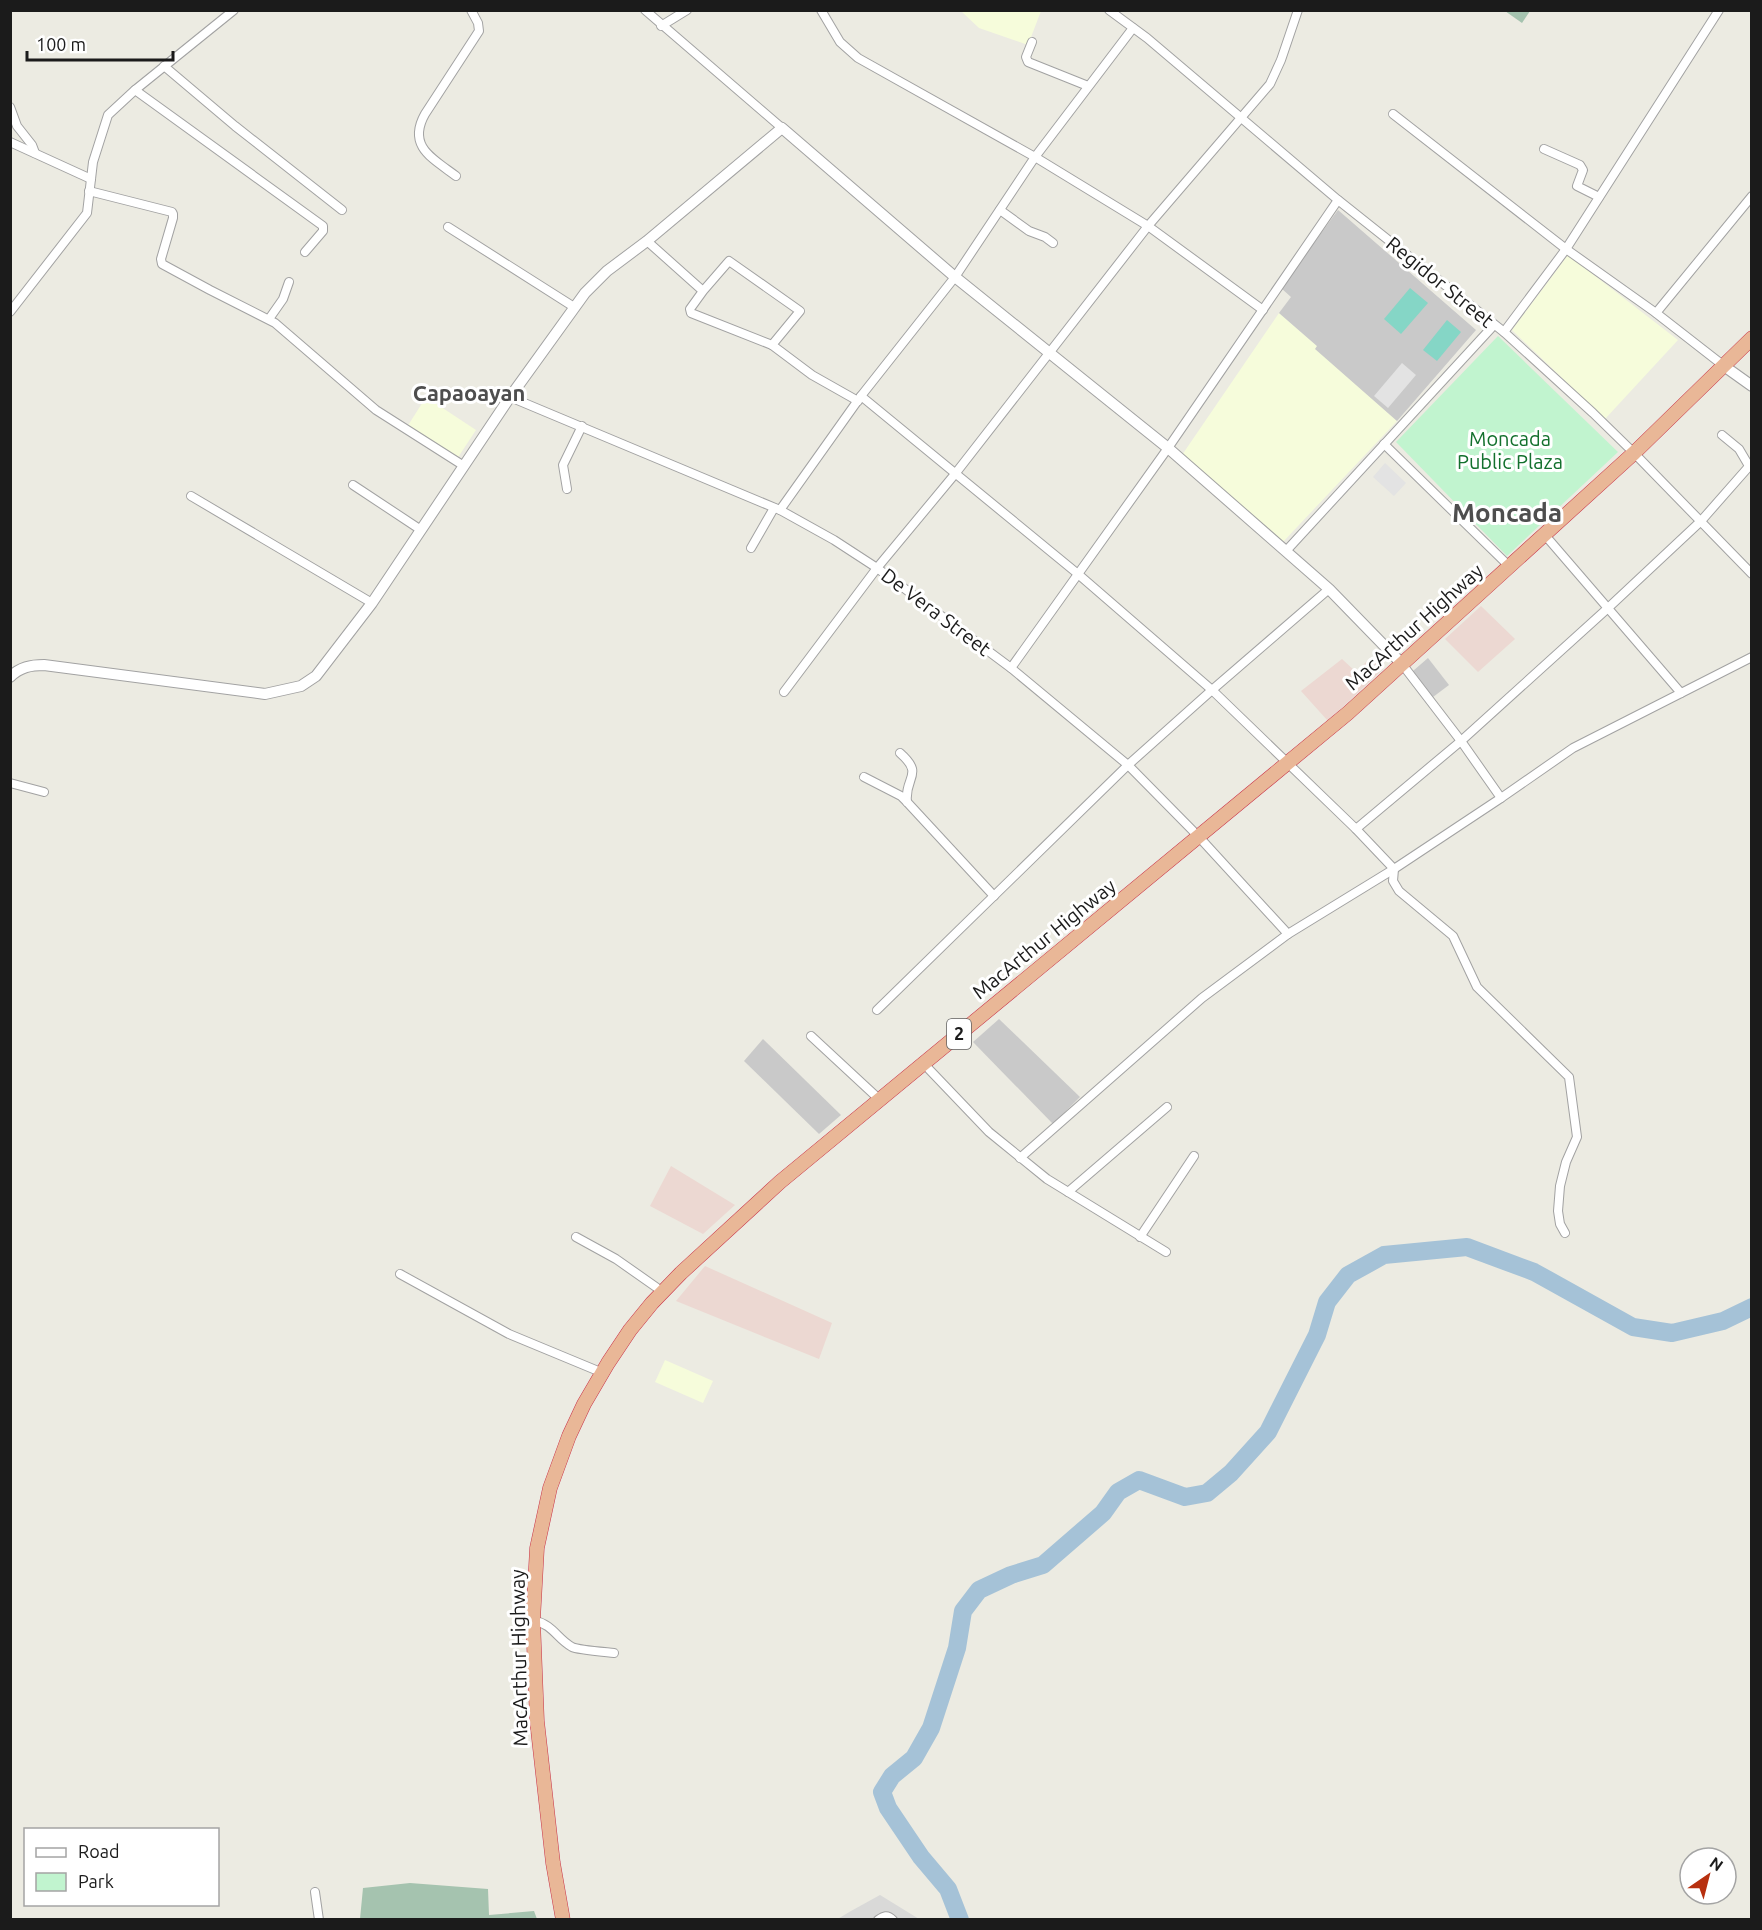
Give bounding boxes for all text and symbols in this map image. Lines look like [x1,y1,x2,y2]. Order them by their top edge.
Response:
scale bar [27,24,172,62]
text: 100 m [36,34,86,54]
street label: Regidor Street [1382,231,1499,332]
district label: Capaoayan [413,380,525,405]
park label: Moncada Public Plaza [1457,427,1563,473]
district label: Moncada [1452,498,1562,527]
street label: MacArthur Highway [1340,558,1488,695]
street label: De Vera Street [877,563,996,660]
street label: MacArthur Highway [967,874,1120,1003]
road number: 2 [947,1019,971,1049]
street label: MacArthur Highway [505,1569,532,1747]
legend [24,1828,219,1906]
text: Road [78,1841,120,1861]
north arrow [1678,1846,1738,1906]
text: N [1707,1853,1727,1875]
text: Park [78,1871,114,1891]

